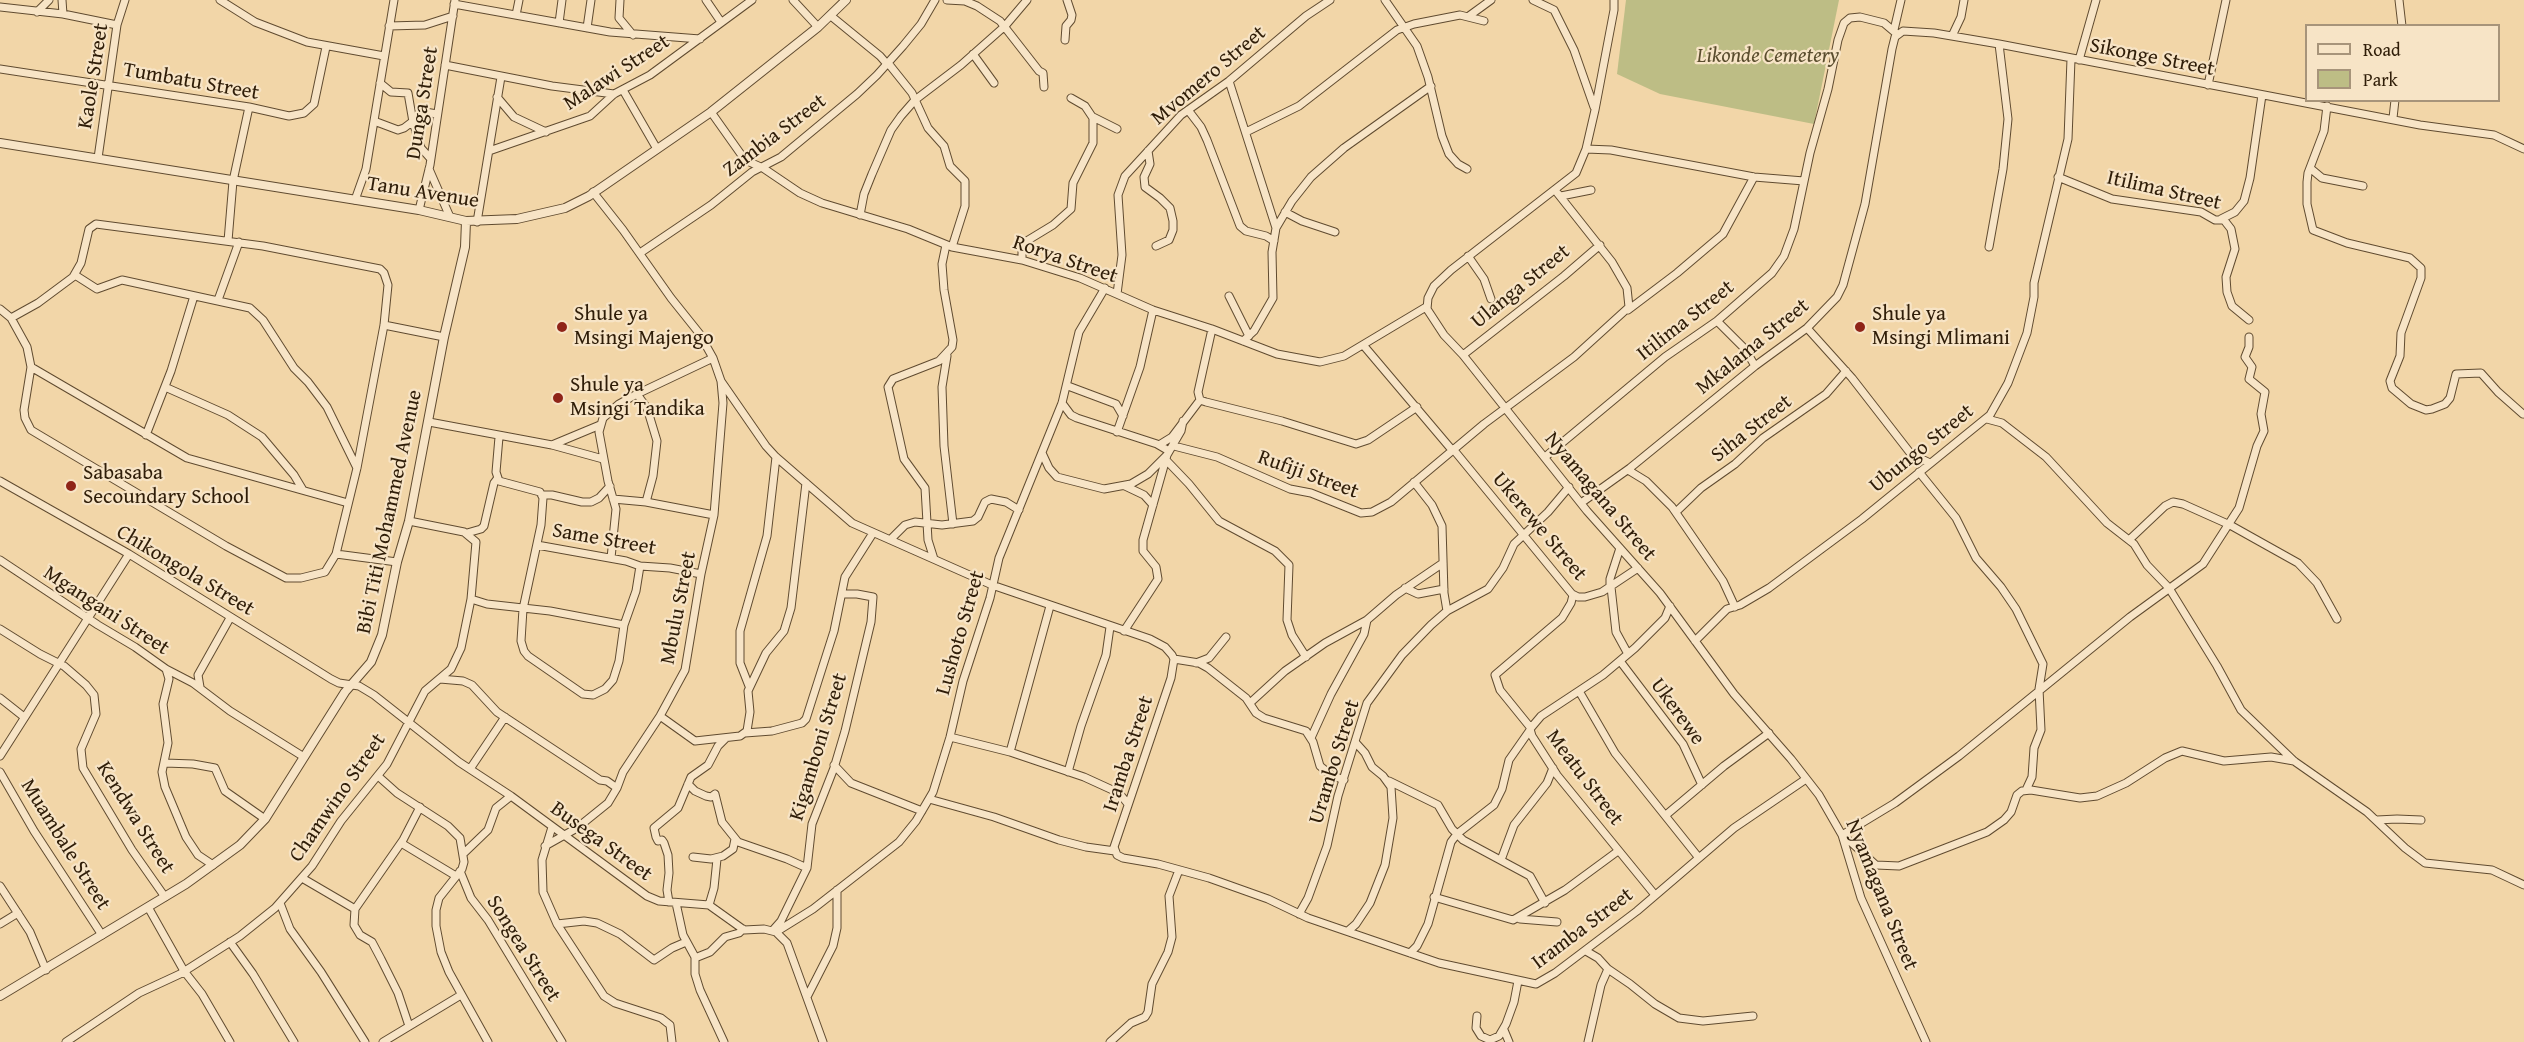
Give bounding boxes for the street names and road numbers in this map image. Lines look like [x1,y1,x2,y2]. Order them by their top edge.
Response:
street label: Kaole Street [73,21,115,131]
street label: Mvomero Street [1147,21,1271,131]
street label: Malawi Street [559,29,675,117]
street label: Sikonge Street [2087,34,2217,82]
street label: Dunga Street [402,45,444,161]
street label: Tumbatu Street [121,58,261,106]
street label: Zambia Street [718,89,832,183]
street label: Itilima Street [2104,166,2224,216]
street label: Tanu Avenue [365,172,481,214]
street label: Rorya Street [1009,230,1121,290]
street label: Ulanga Street [1467,240,1575,334]
street label: Itilima Street [1632,275,1740,367]
street label: Mkalama Street [1691,294,1815,400]
street label: Bibi Titi Mohammed Avenue [352,388,428,636]
street label: Siha Street [1707,390,1797,468]
street label: Ubungo Street [1865,399,1979,499]
street label: Nyamagana Street [1539,427,1661,567]
street label: Rufiji Street [1254,445,1362,505]
street label: Ukerewe Street [1486,467,1592,587]
street label: Same Street [550,518,658,562]
street label: Chikongola Street [111,520,259,622]
street label: Mbulu Street [656,549,702,667]
street label: Mgangani Street [38,561,174,661]
street label: Lushoto Street [931,568,991,698]
street label: Kigamboni Street [785,670,853,824]
street label: Ukerewe [1644,674,1710,750]
street label: Iramba Street [1098,693,1160,815]
street label: Urambo Street [1304,697,1366,827]
street label: Meatu Street [1540,725,1628,831]
street label: Chamwino Street [284,729,392,867]
street label: Kendwa Street [91,757,179,879]
street label: Muambale Street [15,775,115,915]
street label: Busega Street [545,797,657,887]
street label: Nyamagana Street [1839,816,1923,974]
street label: Iramba Street [1527,883,1639,975]
street label: Songea Street [480,891,566,1007]

